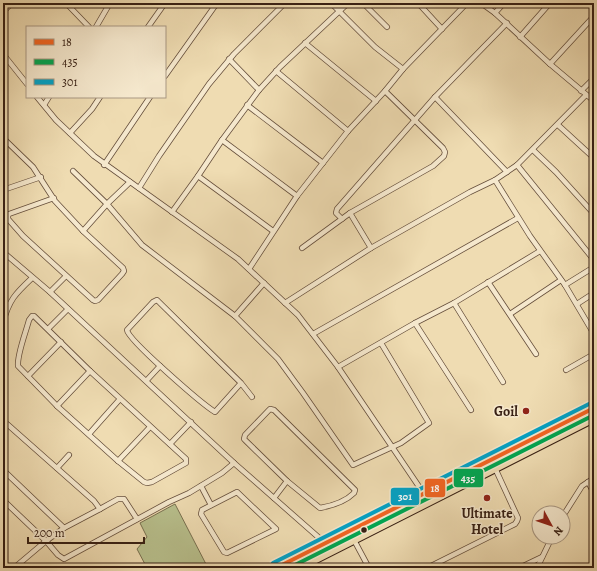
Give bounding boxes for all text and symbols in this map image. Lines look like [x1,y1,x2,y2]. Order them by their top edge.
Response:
legend [26,26,166,98]
text: 18 [62,34,72,50]
text: 435 [62,54,78,70]
text: 301 [62,74,78,90]
place label: Goil [494,402,518,421]
marker: Goil [521,406,531,416]
line badge: 435 [453,468,484,488]
text: 435 [461,471,476,486]
line badge: 18 [424,478,446,498]
text: 18 [430,481,440,496]
line badge: 301 [390,487,420,506]
text: 301 [398,489,412,504]
marker: Ultimate Hotel [482,493,492,503]
place label: Ultimate Hotel [461,504,513,539]
north arrow [531,505,571,545]
scale bar [28,519,144,545]
text: N [550,523,567,539]
text: 200 m [34,525,65,541]
unlabelled marker [359,525,369,535]

